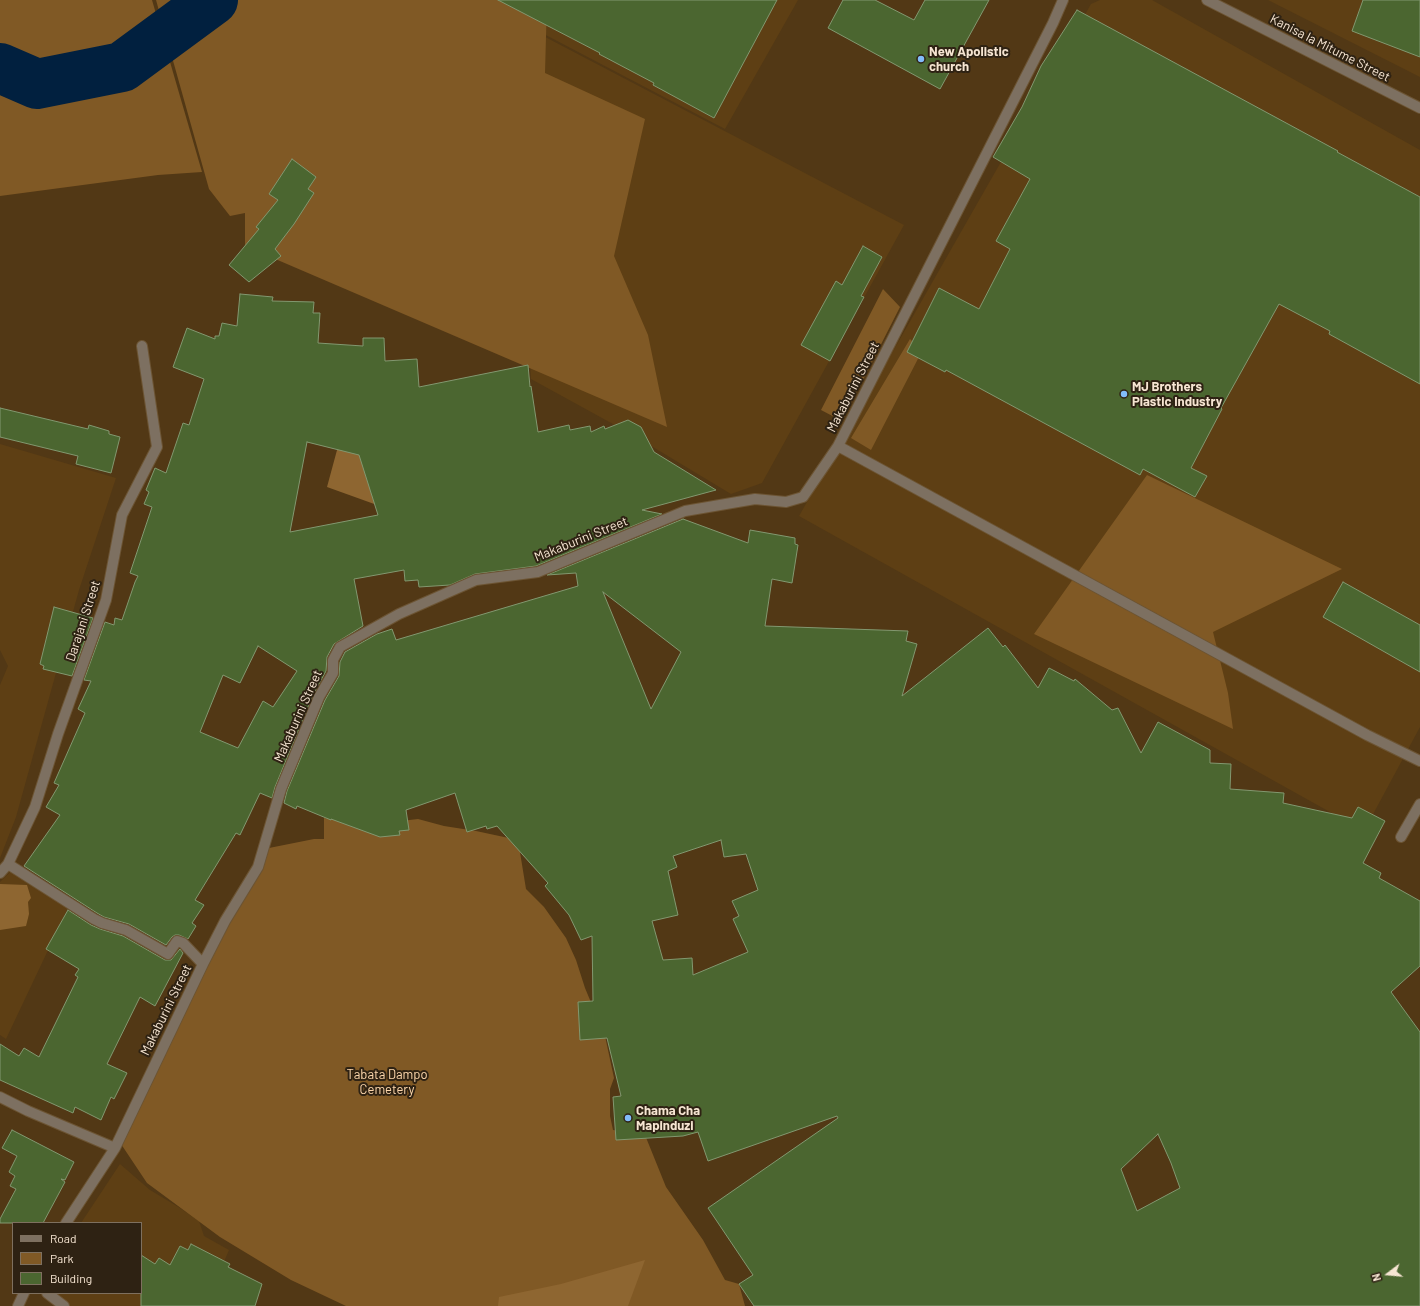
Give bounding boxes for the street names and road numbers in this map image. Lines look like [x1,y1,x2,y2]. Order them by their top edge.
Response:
street label: Kanisa la Mitume Street [1267,11,1393,85]
street label: Makaburini Street [823,339,883,435]
street label: Makaburini Street [532,513,630,565]
street label: Darajani Street [63,579,103,663]
street label: Makaburini Street [271,667,325,765]
street label: Makaburini Street [137,962,195,1058]

